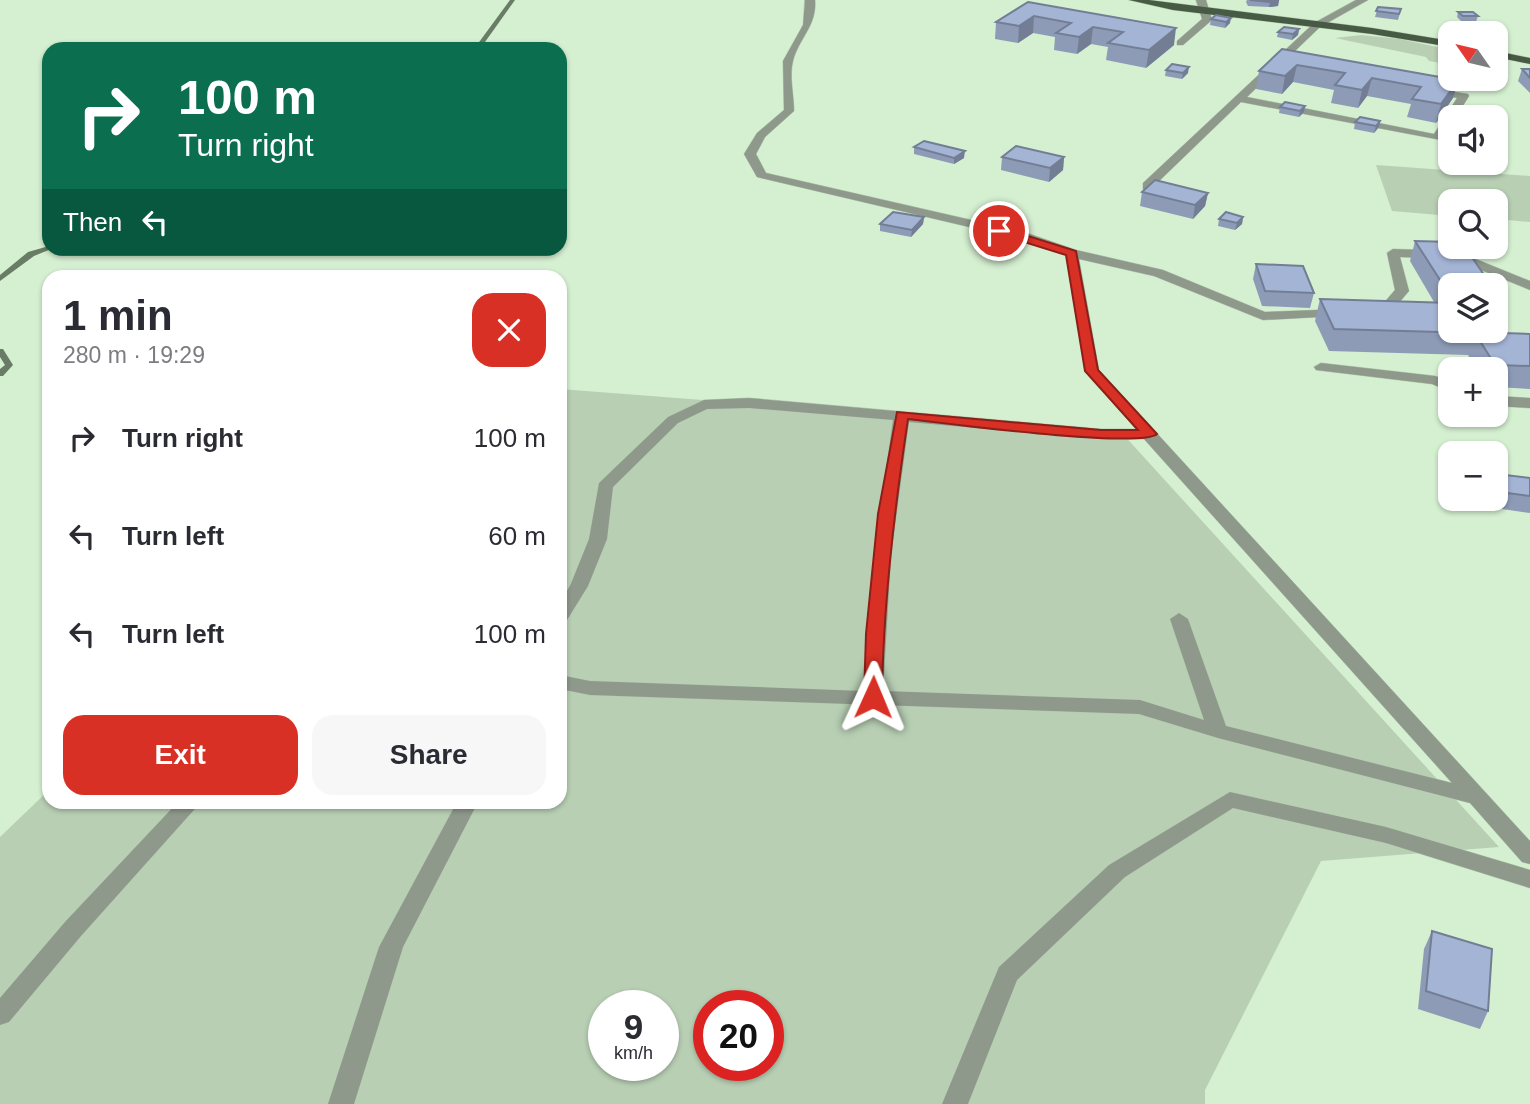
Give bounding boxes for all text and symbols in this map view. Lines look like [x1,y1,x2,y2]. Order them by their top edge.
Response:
north arrow [1438,21,1508,91]
map controls [1438,21,1508,511]
icon: right [63,70,154,161]
text: 100 m [178,70,317,124]
button: sound [1438,105,1508,175]
text: Turn right [178,127,314,163]
button: search [1438,189,1508,259]
pin [969,201,1029,261]
icon: left [136,203,174,241]
text: Then [63,207,122,237]
icon: arrive [980,212,1018,250]
button: layers [1438,273,1508,343]
text: 1 min [63,292,173,339]
button: close [472,293,546,367]
text: 280 m · 19:29 [63,342,205,368]
button: + [1438,357,1508,427]
icon: right [63,419,101,457]
text: Turn right [122,423,243,453]
text: 100 m [474,423,546,453]
button: − [1438,441,1508,511]
icon: left [63,517,101,555]
text: Turn left [122,521,224,551]
text: 60 m [488,521,546,551]
icon: left [63,615,101,653]
text: Turn left [122,619,224,649]
text: 100 m [474,619,546,649]
position arrow [836,660,910,734]
button: Exit [63,715,298,795]
button: Share [312,715,546,795]
speed limit sign: 20 [693,990,784,1081]
text: 9 [624,1007,643,1046]
text: km/h [614,1043,653,1063]

